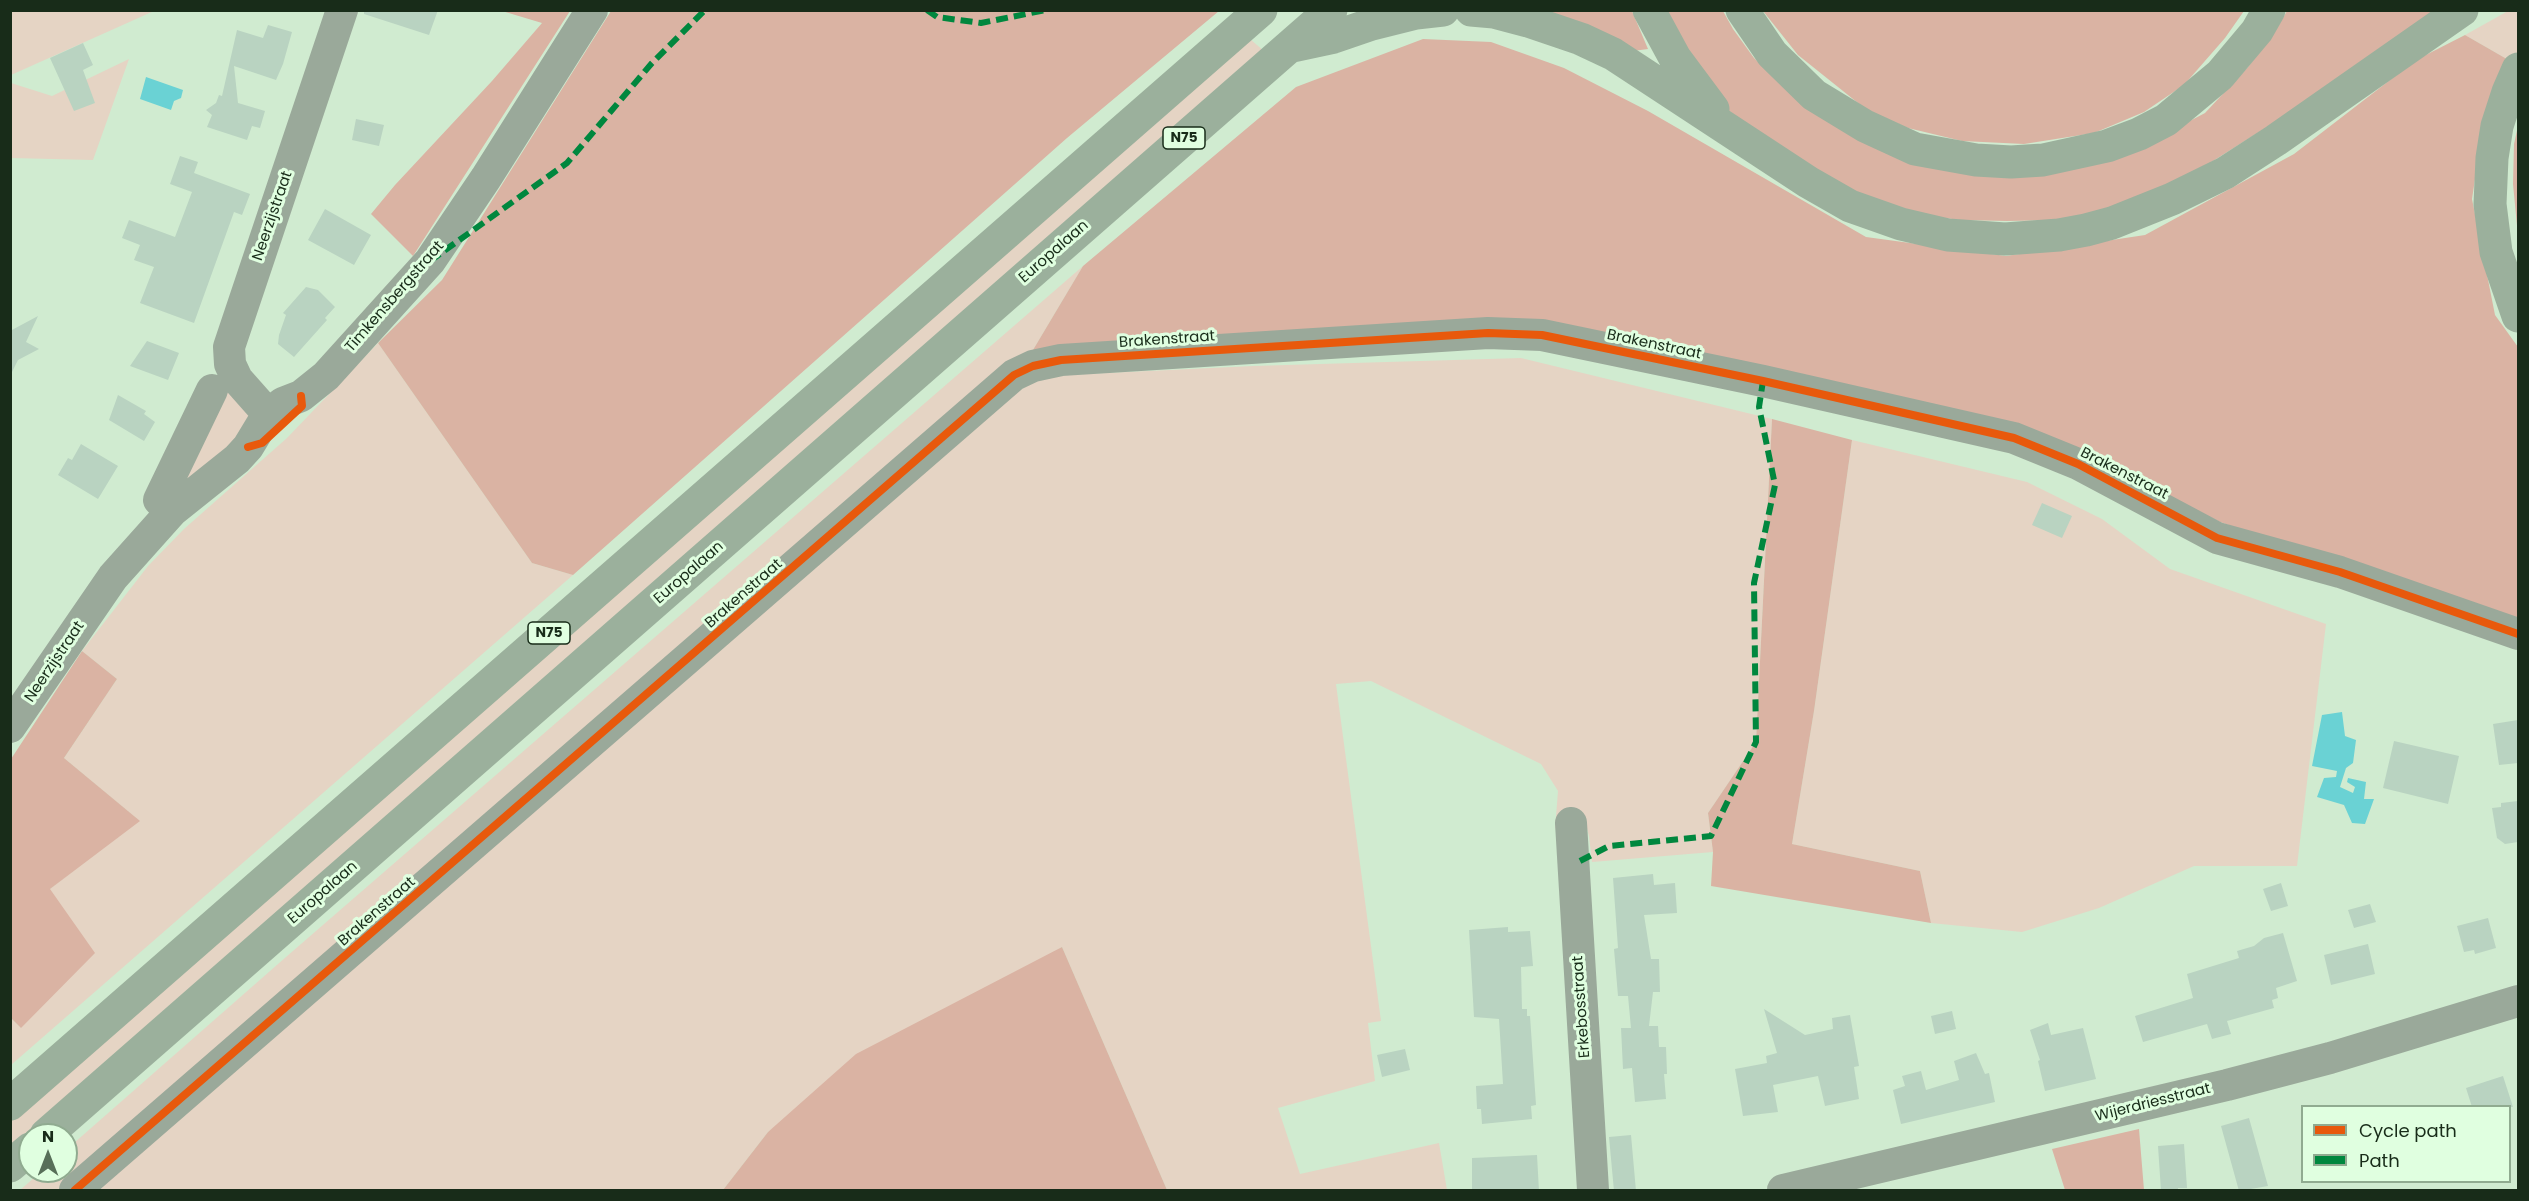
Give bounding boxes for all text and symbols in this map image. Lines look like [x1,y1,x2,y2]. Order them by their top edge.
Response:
road number: N75 [1163,127,1205,149]
street label: Neerzijstraat [249,169,297,263]
street label: Europalaan [1016,217,1092,287]
street label: Timkensbergstraat [342,238,448,356]
street label: Brakenstraat [1605,326,1703,364]
street label: Brakenstraat [1118,328,1216,352]
street label: Brakenstraat [2077,444,2171,504]
street label: Europalaan [651,538,727,608]
street label: Brakenstraat [702,556,786,632]
street label: Neerzijstraat [21,618,89,706]
road number: N75 [528,622,570,644]
street label: Europalaan [285,858,361,928]
street label: Brakenstraat [335,874,419,950]
street label: Erkebosstraat [1569,955,1595,1059]
street label: Wijerdriesstraat [2094,1080,2212,1126]
legend [2301,1105,2511,1183]
text: Cycle path [2359,1118,2457,1143]
north arrow [18,1123,78,1183]
text: N [42,1125,54,1148]
text: Path [2359,1148,2400,1173]

